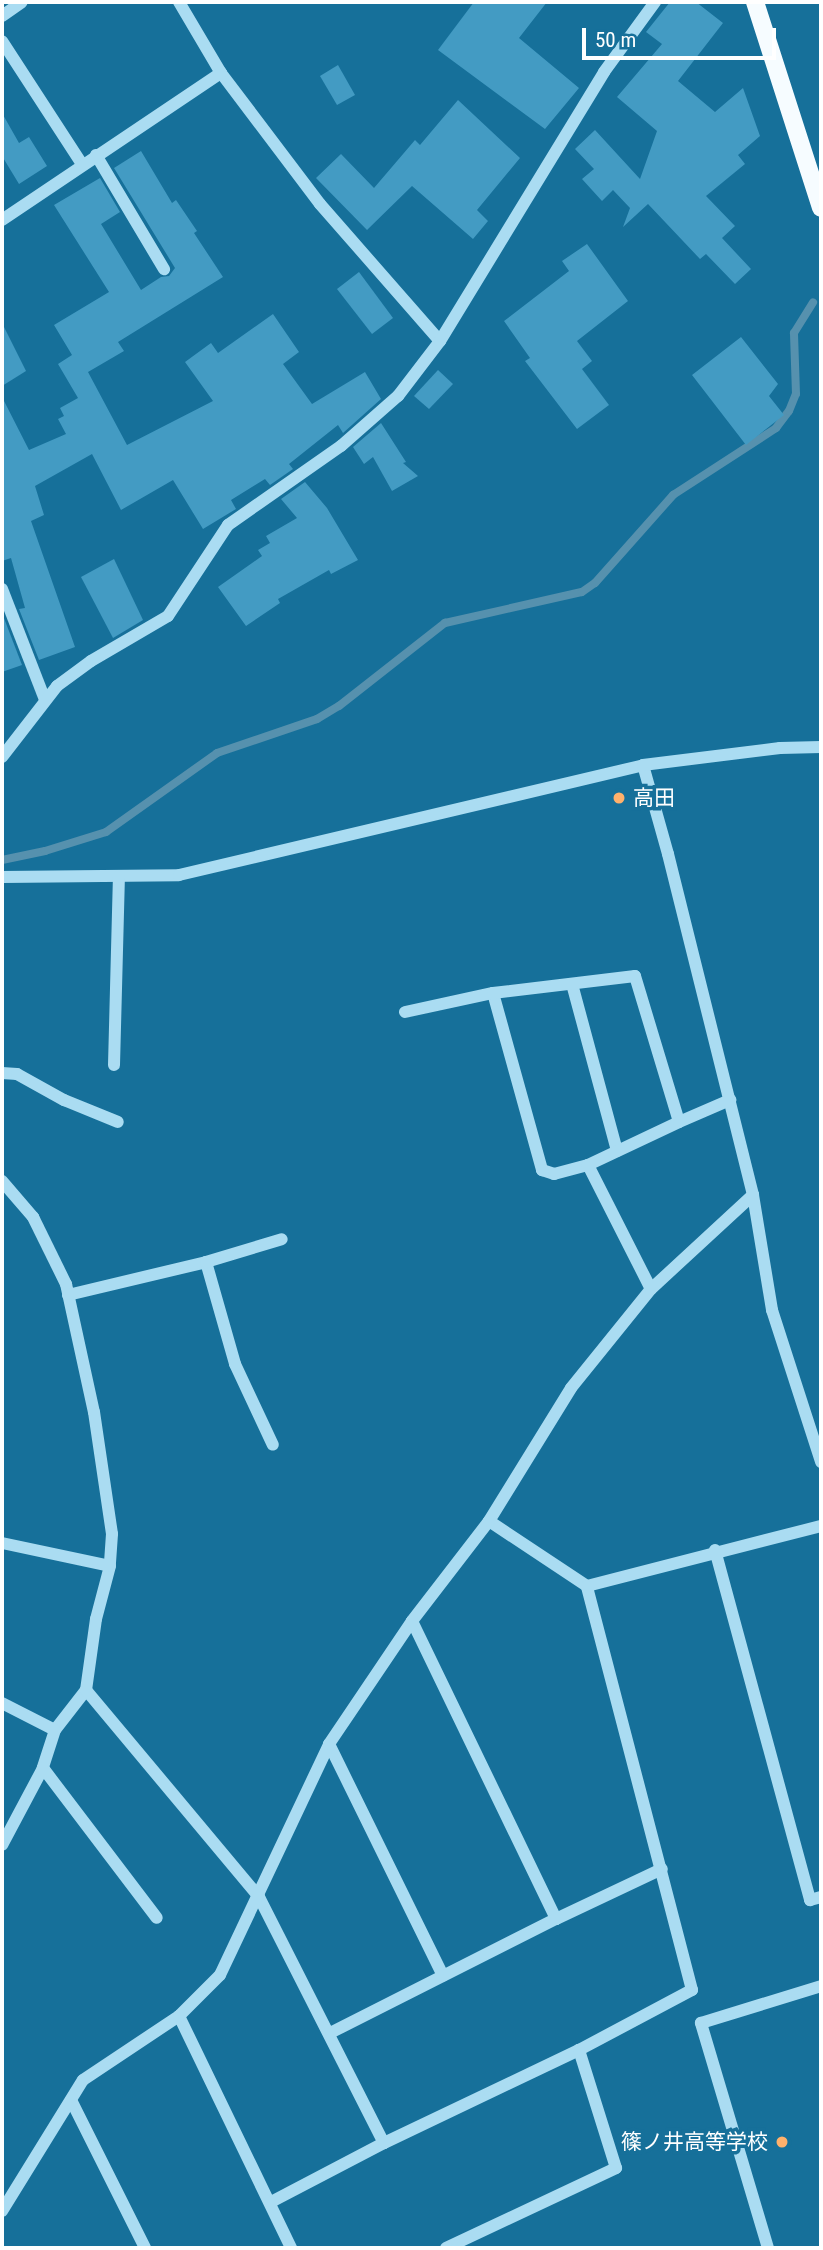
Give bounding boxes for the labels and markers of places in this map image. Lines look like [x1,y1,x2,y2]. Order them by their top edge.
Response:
place label: 高田 [633,785,675,811]
marker: 高田 [611,790,627,806]
place label: 篠ノ井高等学校 [621,2129,768,2155]
marker: 篠ノ井高等学校 [774,2134,790,2150]

